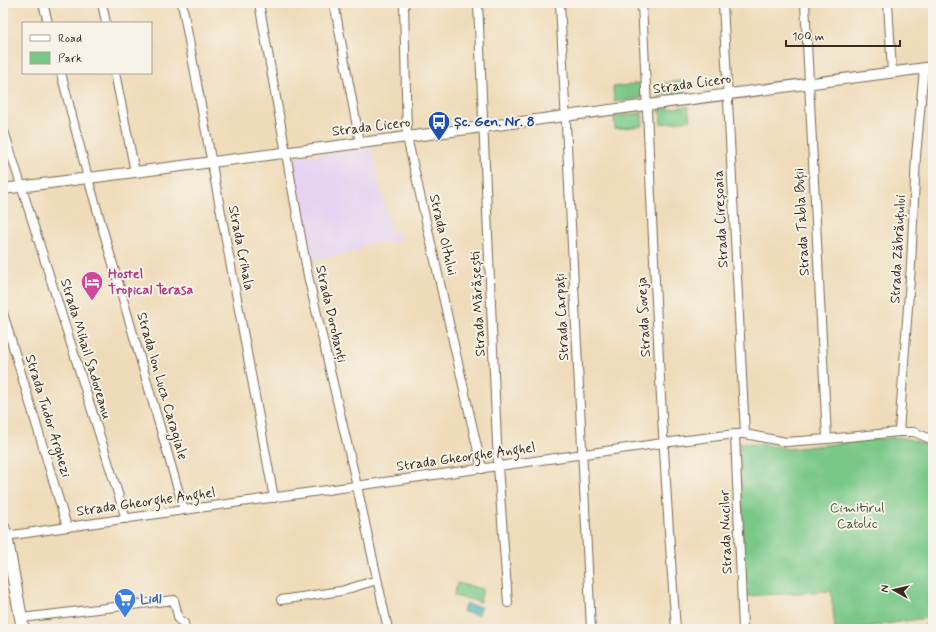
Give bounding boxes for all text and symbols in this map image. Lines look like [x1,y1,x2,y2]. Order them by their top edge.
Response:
legend [22,22,152,74]
scale bar [786,22,900,48]
text: 100 m [792,29,824,45]
text: Road [58,31,82,47]
text: Park [58,51,82,67]
street label: Strada Cicero [652,70,732,98]
bus stop icon: Șc. Gen. Nr. 8 [426,109,452,142]
street label: Strada Cicero [331,113,411,141]
place label: Șc. Gen. Nr. 8 [454,113,535,131]
street label: Strada Tabla Buții [790,168,814,276]
street label: Strada Cireșoaia [709,170,733,268]
street label: Strada Oltului [425,193,461,277]
street label: Strada Zăbrăuțului [886,194,910,304]
street label: Strada Crihala [224,204,258,292]
street label: Strada Mărășești [466,251,490,357]
street label: Strada Dorobanți [311,264,351,364]
place label: Hostel Tropical Terasa [108,265,194,299]
hotel icon: Hostel Tropical Terasa [79,269,105,302]
street label: Strada Carpați [551,273,573,361]
street label: Strada Mihail Sadoveanu [56,276,116,422]
street label: Strada Soveja [633,276,655,358]
street label: Strada Ion Luca Caragiale [131,310,192,462]
street label: Strada Tudor Arghezi [20,352,75,480]
street label: Strada Gheorghe Anghel [395,438,537,478]
street label: Strada Gheorghe Anghel [75,483,217,523]
street label: Strada Nucilor [716,489,736,574]
park label: Cimitirul Catolic [830,499,884,533]
north arrow [874,570,914,610]
text: N [878,584,893,593]
supermarket icon: Lidl [112,586,138,619]
place label: Lidl [140,590,162,608]

